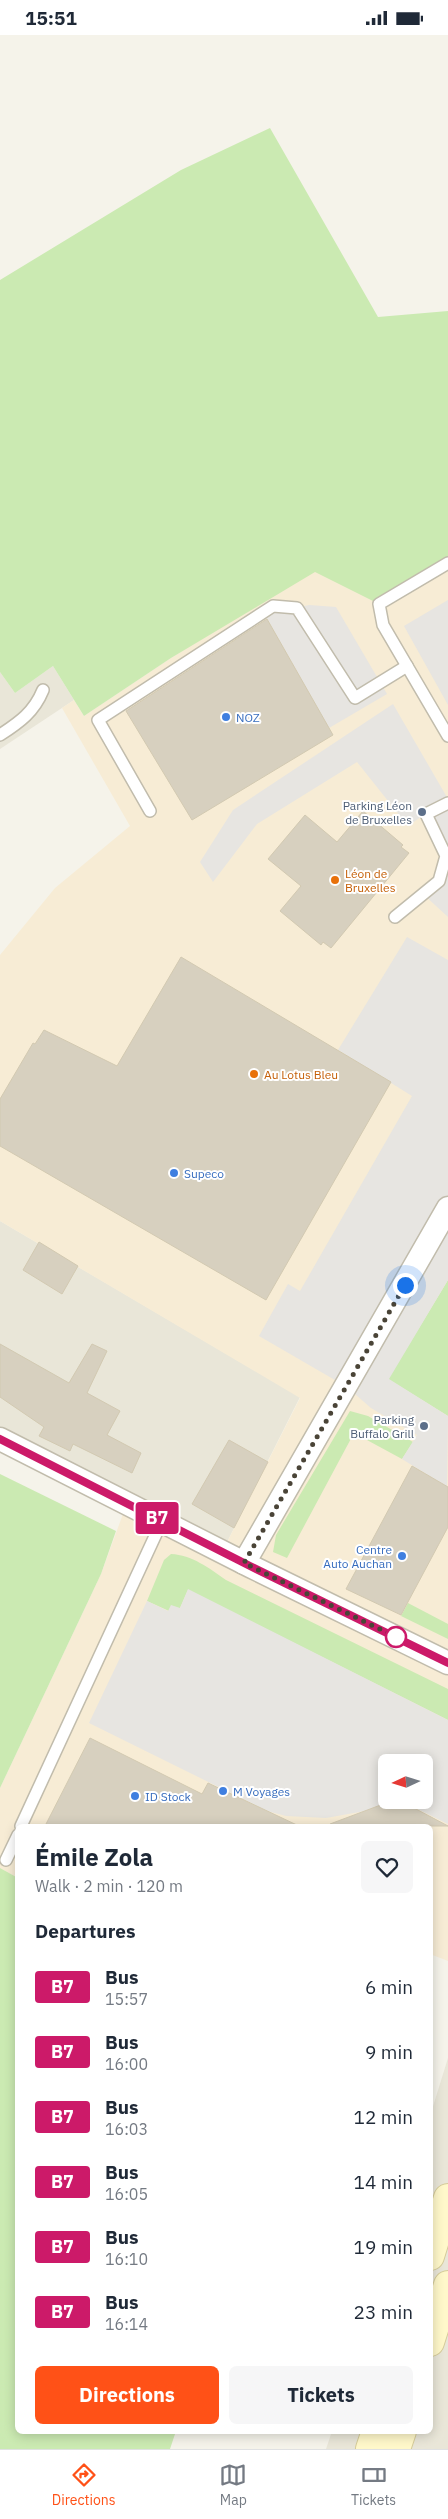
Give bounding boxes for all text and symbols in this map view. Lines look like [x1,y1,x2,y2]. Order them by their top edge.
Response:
text: 15:51 [25,6,77,30]
place label: NOZ [236,710,260,725]
marker: NOZ [220,711,232,723]
place label: Parking Léon de Bruxelles [343,798,412,827]
marker: Parking Léon de Bruxelles [416,806,428,818]
place label: Léon de Bruxelles [345,866,396,895]
marker: Léon de Bruxelles [329,874,341,886]
place label: Au Lotus Bleu [264,1067,338,1082]
marker: Au Lotus Bleu [248,1068,260,1080]
place label: Supeco [184,1166,224,1181]
marker: Supeco [168,1167,180,1179]
your location [393,1273,418,1298]
place label: Parking Buffalo Grill [350,1412,415,1441]
marker: Parking Buffalo Grill [418,1420,430,1432]
line badge: B7 [134,1502,180,1534]
text: B7 [146,1506,168,1529]
place label: Centre Auto Auchan [323,1542,392,1571]
marker: Centre Auto Auchan [396,1550,408,1562]
unlabelled marker [385,1626,407,1648]
north arrow [378,1754,432,1809]
map controls [378,1754,433,1809]
place label: M Voyages [233,1784,290,1799]
marker: M Voyages [217,1785,229,1797]
place label: ID Stock [145,1789,192,1804]
marker: ID Stock [129,1790,141,1802]
text: Émile Zola [35,1841,153,1873]
button: heart [361,1841,413,1893]
text: Walk · 2 min · 120 m [35,1876,183,1896]
text: Departures [35,1919,135,1943]
text: Bus [105,1965,139,1989]
text: B7 [51,1975,74,1998]
text: 6 min [365,1975,413,1999]
text: 15:57 [105,1989,148,2009]
text: Bus [105,2030,139,2054]
text: B7 [51,2040,74,2063]
text: 9 min [365,2040,413,2064]
text: 16:00 [105,2054,148,2074]
text: Bus [105,2095,139,2119]
text: B7 [51,2105,74,2128]
text: 12 min [354,2105,413,2129]
text: 16:03 [105,2119,148,2139]
text: Bus [105,2160,139,2184]
text: B7 [51,2170,74,2193]
text: 14 min [354,2170,413,2194]
text: 16:05 [105,2184,148,2204]
text: Bus [105,2225,139,2249]
text: B7 [51,2235,74,2258]
text: 19 min [354,2235,413,2259]
text: 16:10 [105,2249,148,2269]
text: Bus [105,2290,139,2314]
text: B7 [51,2300,74,2323]
text: 23 min [354,2300,413,2324]
text: 16:14 [105,2314,148,2334]
button: Directions [35,2366,219,2424]
button: Tickets [229,2366,413,2424]
tab: Directions [52,2461,116,2509]
tab: Map [219,2461,247,2509]
tab: Tickets [351,2461,396,2509]

